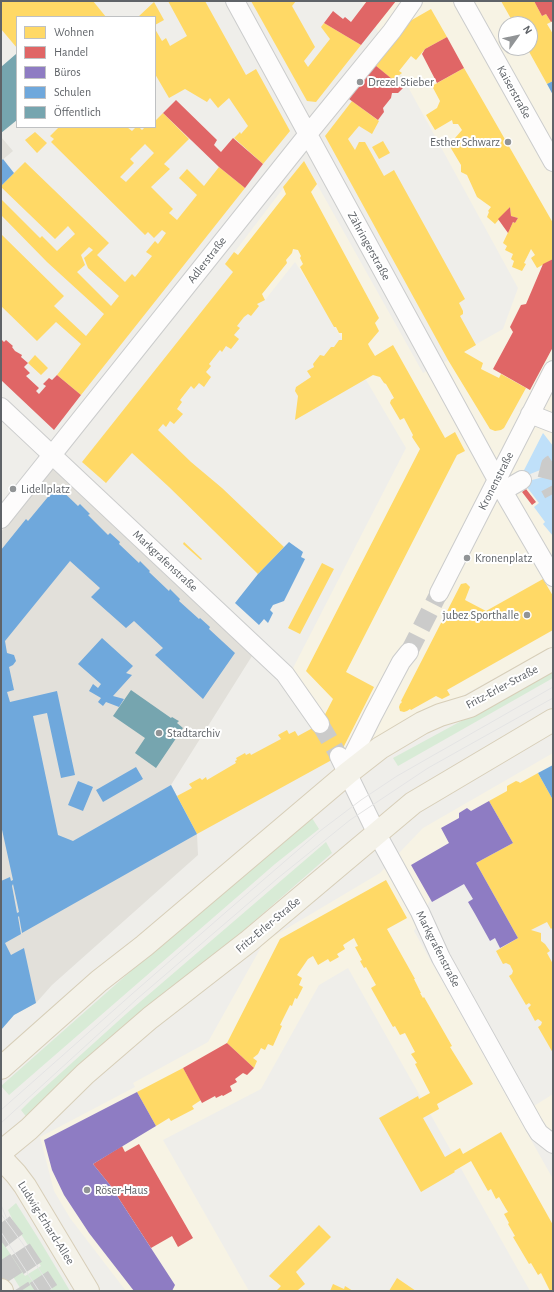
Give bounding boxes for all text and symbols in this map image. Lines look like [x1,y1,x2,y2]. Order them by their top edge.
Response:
legend [16,16,156,128]
north arrow [498,16,538,56]
text: N [521,24,534,36]
text: Wohnen [54,26,94,38]
text: Handel [54,46,88,58]
street label: Kaiserstraße [494,63,534,121]
text: Büros [54,66,81,78]
place label: Drezel Stieber [368,75,434,89]
marker: Drezel Stieber [355,77,365,87]
text: Schulen [54,86,91,98]
text: Öffentlich [54,106,101,118]
place label: Esther Schwarz [430,135,500,149]
marker: Esther Schwarz [503,137,513,147]
street label: Zähringerstraße [344,209,394,283]
street label: Adlerstraße [184,234,230,286]
street label: Kronenstraße [475,449,517,513]
place label: Lidellplatz [21,482,70,496]
marker: Lidellplatz [8,484,18,494]
street label: Markgrafenstraße [129,527,201,595]
place label: Kronenplatz [475,551,532,565]
marker: Kronenplatz [462,553,472,563]
place label: jubez Sporthalle [443,608,519,622]
marker: jubez Sporthalle [522,610,532,620]
street label: Fritz-Erler-Straße [463,662,541,712]
place label: Stadtarchiv [167,726,220,740]
marker: Stadtarchiv [154,728,164,738]
street label: Fritz-Erler-Straße [233,894,303,956]
street label: Markgrafenstraße [413,908,463,990]
street label: Ludwig-Erhard-Allee [15,1179,77,1267]
place label: Röser-Haus [95,1183,148,1197]
marker: Röser-Haus [82,1185,92,1195]

